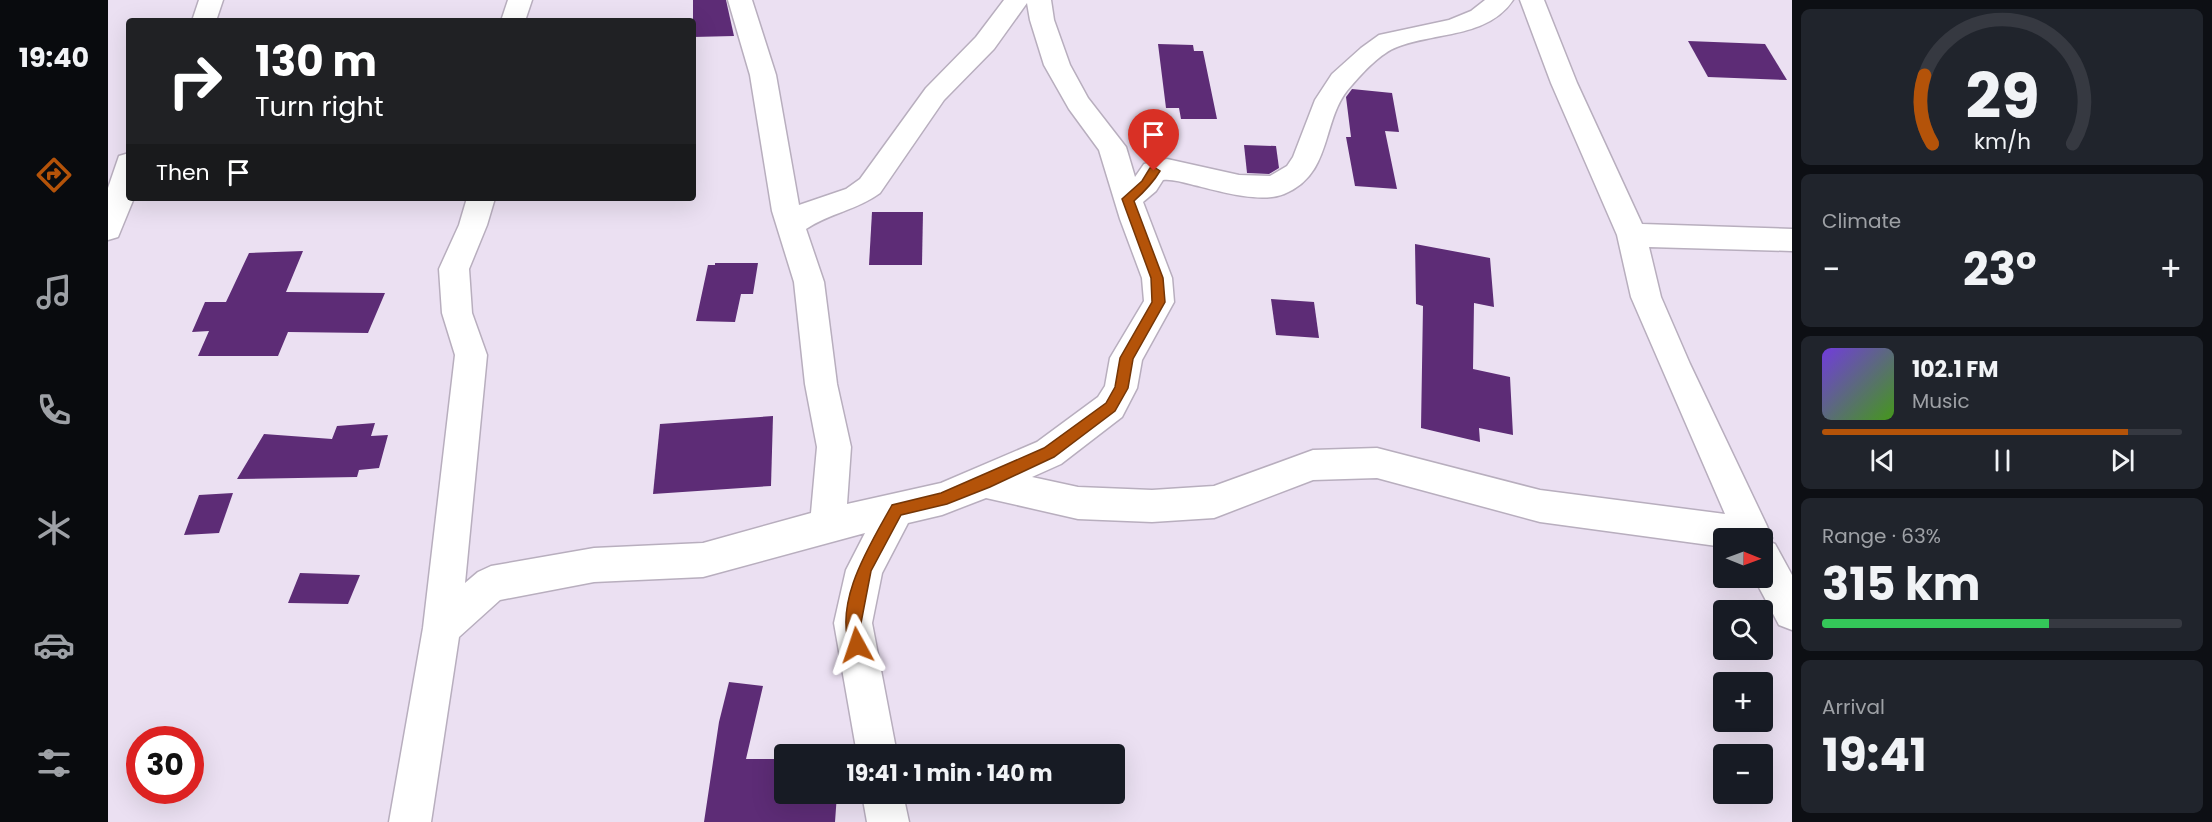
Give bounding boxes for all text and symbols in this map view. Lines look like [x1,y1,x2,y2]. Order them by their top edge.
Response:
text: 130 m [255,32,377,91]
text: 19:40 [19,39,89,76]
icon: right [156,42,234,120]
text: 29 [1965,52,2039,140]
text: Turn right [255,88,384,125]
pin [1128,109,1179,171]
icon: arrive [1137,118,1170,151]
text: km/h [1973,126,2031,157]
icon: directions [33,154,75,196]
icon: arrive [222,156,255,189]
text: Then [156,157,210,188]
text: Climate [1822,207,1901,235]
text: 23° [1963,238,2037,301]
text: − [1822,246,1840,293]
text: + [2159,246,2182,293]
icon: music [33,271,75,313]
text: 102.1 FM [1912,354,1999,385]
text: Music [1912,387,1970,415]
icon: phone [33,389,75,431]
icon: previous [1866,444,1899,477]
icon: pause [1986,444,2019,477]
icon: next [2106,444,2139,477]
icon: climate [33,507,75,549]
text: Range · 63% [1822,522,1941,550]
north arrow [1713,528,1773,588]
map controls [1713,528,1773,804]
text: 315 km [1822,553,1980,616]
button: search [1713,600,1773,660]
position arrow [825,613,889,677]
icon: car [33,624,75,666]
button: + [1713,672,1773,732]
text: Arrival [1822,693,1885,721]
text: 19:41 [1822,724,1927,787]
speed limit sign: 30 [126,726,204,804]
icon: filters [33,742,75,784]
button: − [1713,744,1773,804]
text: 19:41 · 1 min · 140 m [846,758,1053,789]

